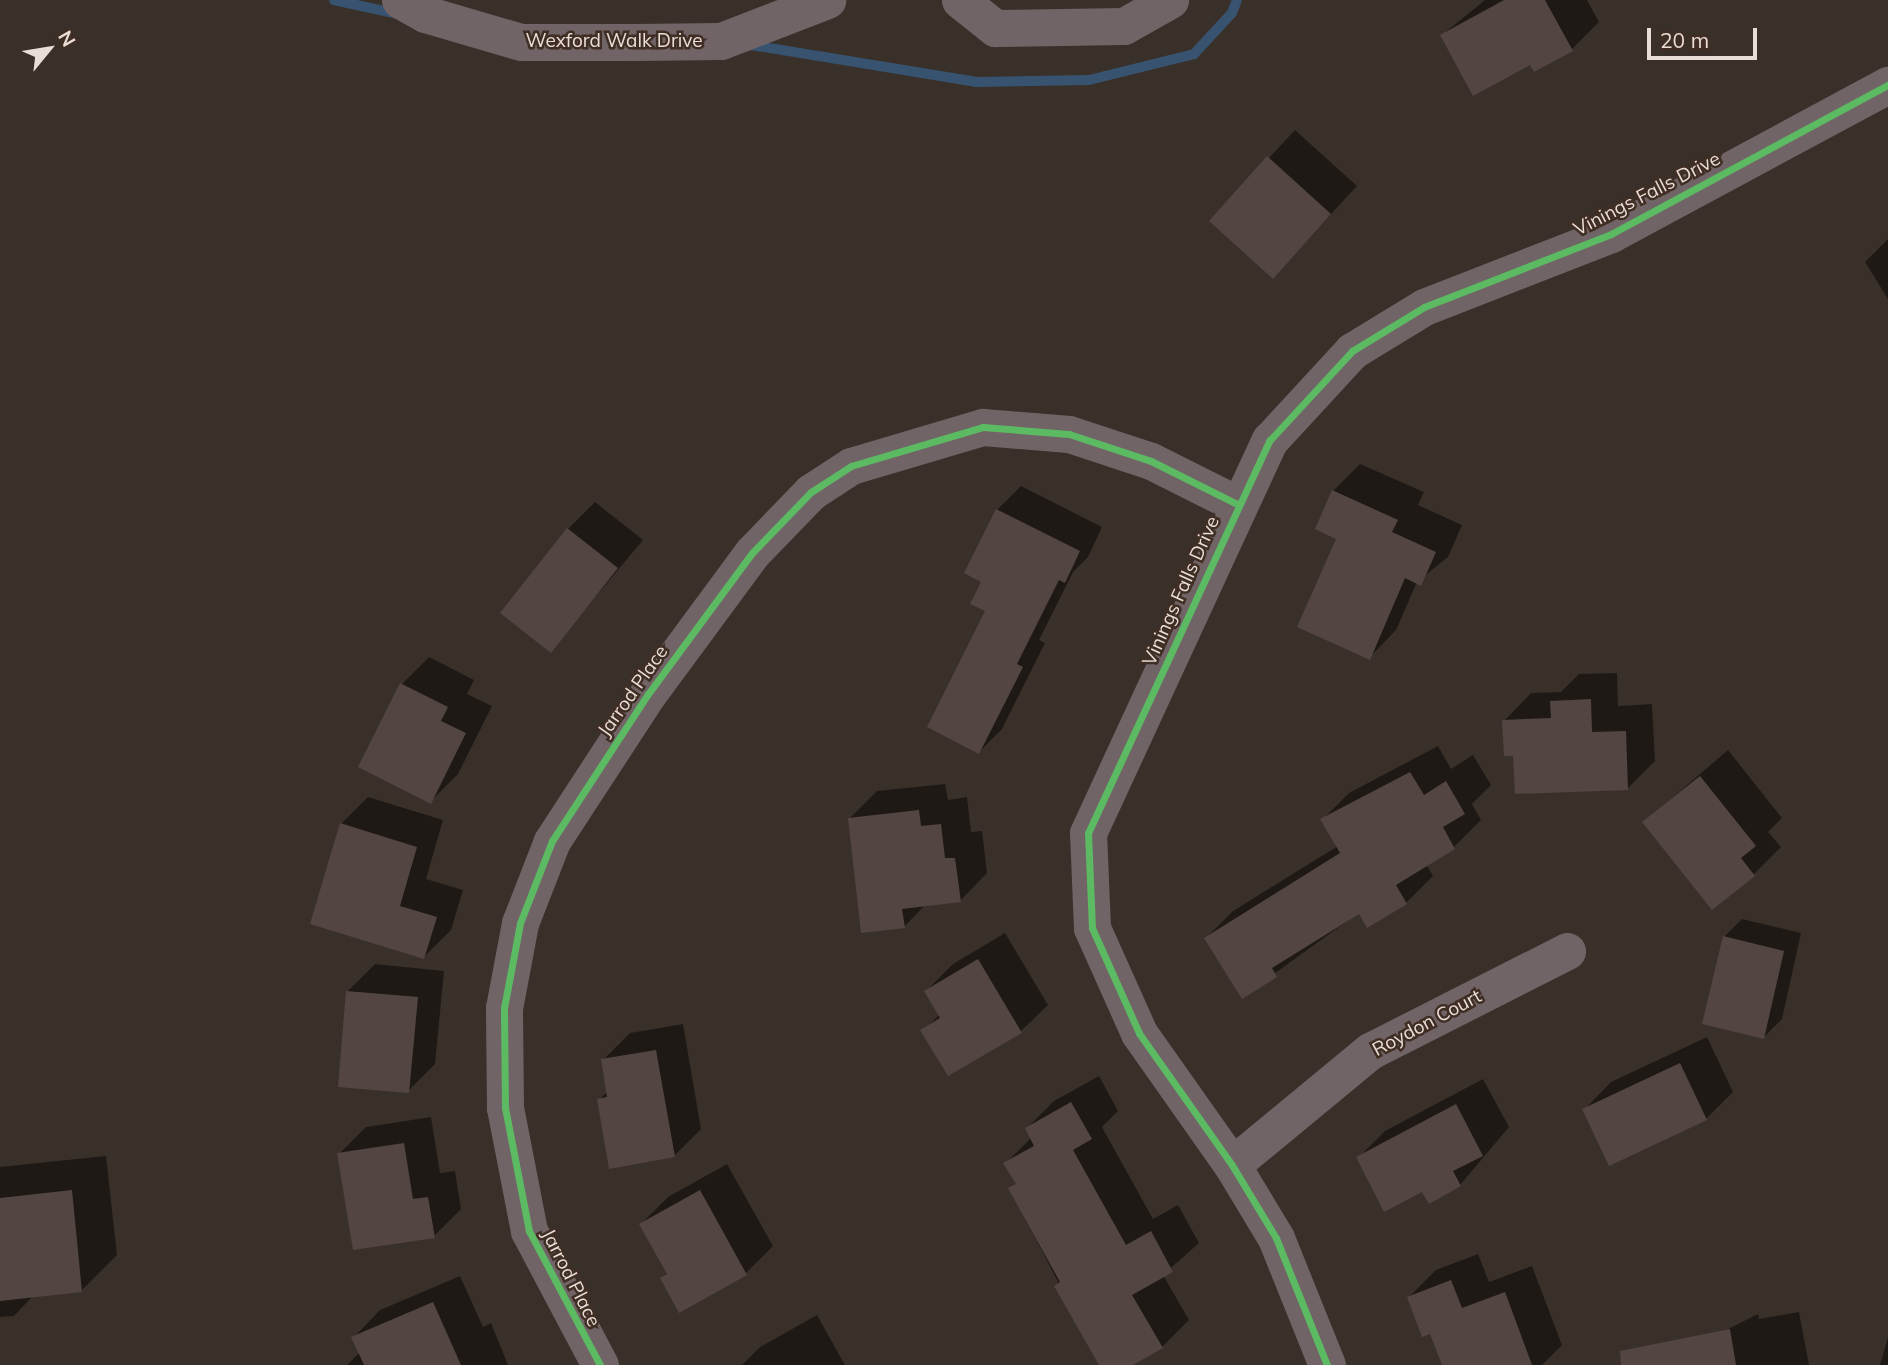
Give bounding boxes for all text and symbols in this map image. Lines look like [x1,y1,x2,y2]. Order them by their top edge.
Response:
north arrow [14,14,84,84]
scale bar [1650,14,1760,58]
text: N [53,26,81,51]
text: 20 m [1660,27,1709,53]
street label: Wexford Walk Drive [525,30,703,52]
street label: Vinings Falls Drive [1570,147,1724,241]
street label: Vinings Falls Drive [1138,513,1224,669]
street label: Jarrod Place [593,641,673,741]
street label: Roydon Court [1369,985,1485,1061]
street label: Jarrod Place [537,1225,605,1331]

